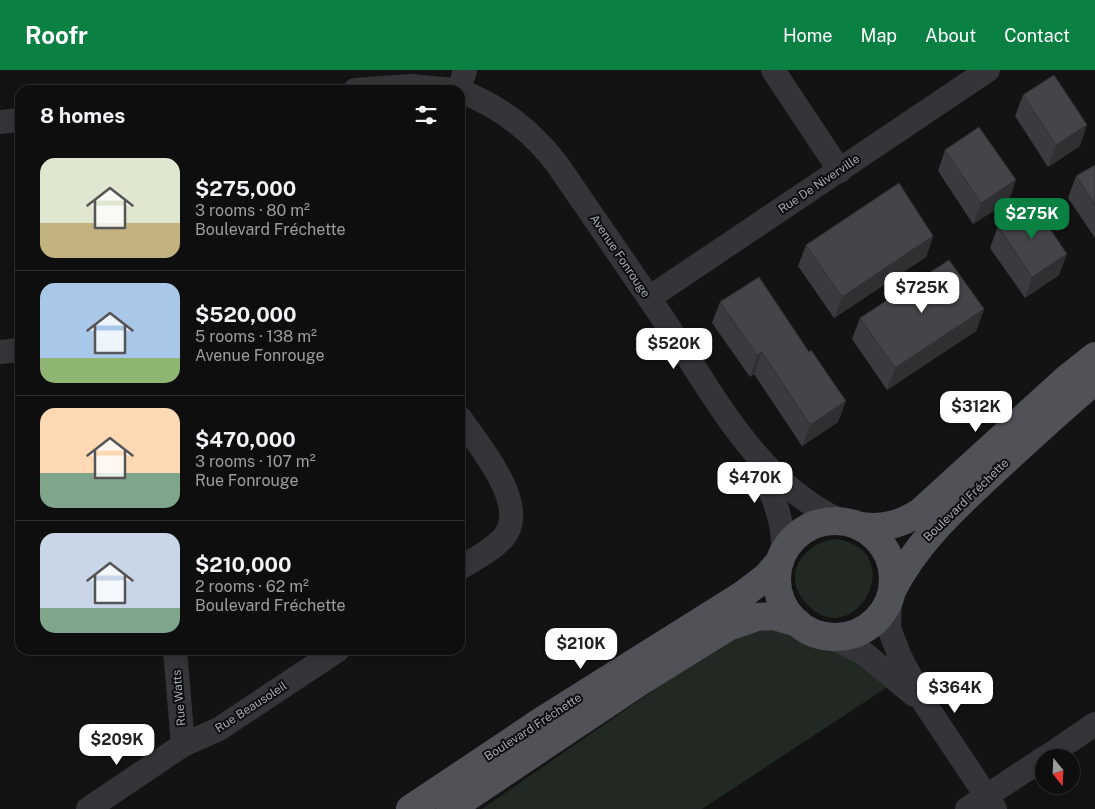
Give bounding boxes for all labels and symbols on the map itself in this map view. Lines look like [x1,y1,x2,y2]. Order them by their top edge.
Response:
street label: Rue De Niverville [776,152,862,216]
pin: $275K [997,198,1067,240]
street label: Avenue Fonrouge [587,212,653,300]
pin: $725K [887,272,957,314]
pin: $520K [639,328,709,370]
pin: $312K [941,390,1011,433]
street label: Boulevard Fréchette [921,456,1012,544]
pin: $470K [720,462,790,504]
pin: $210K [546,628,616,670]
street label: Rue Watts [170,669,188,727]
pin: $364K [920,672,990,714]
street label: Rue Beausoleil [213,678,290,735]
street label: Boulevard Fréchette [482,690,584,764]
pin: $209K [82,724,152,766]
north arrow [1035,749,1080,794]

